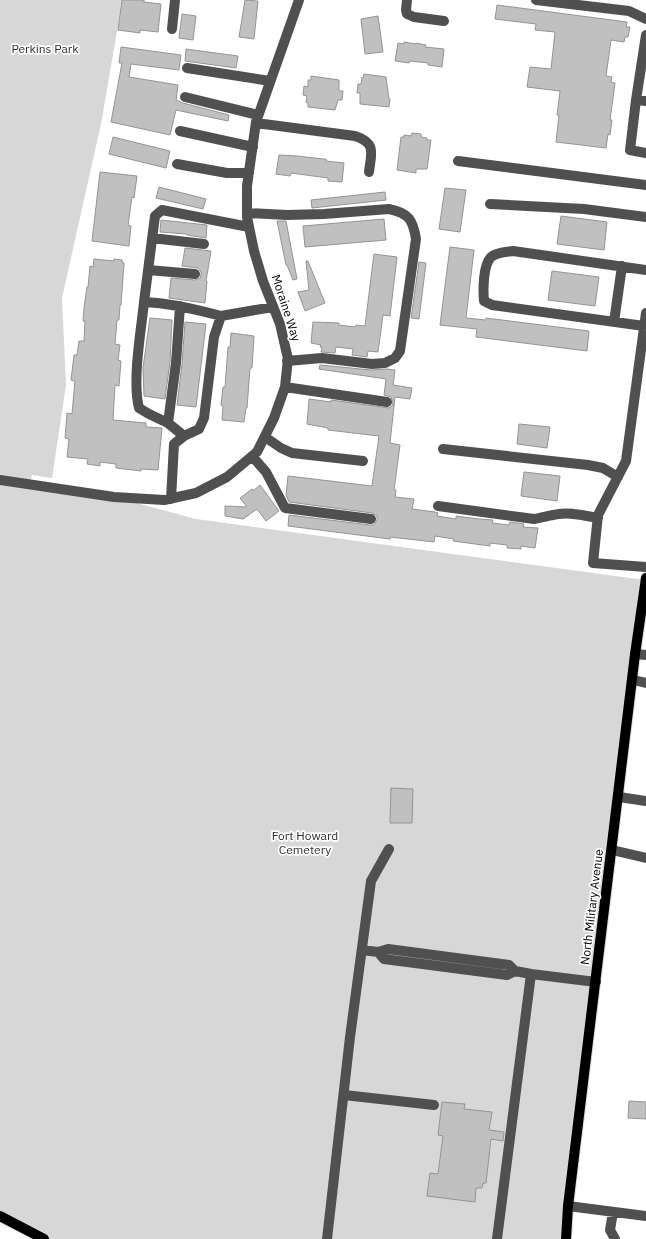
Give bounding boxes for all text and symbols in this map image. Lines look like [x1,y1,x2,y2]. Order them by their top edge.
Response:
park label: Perkins Park [11,41,79,56]
street label: Moraine Way [269,273,304,343]
park label: Fort Howard Cemetery [272,828,338,857]
street label: North Military Avenue [577,848,606,966]

